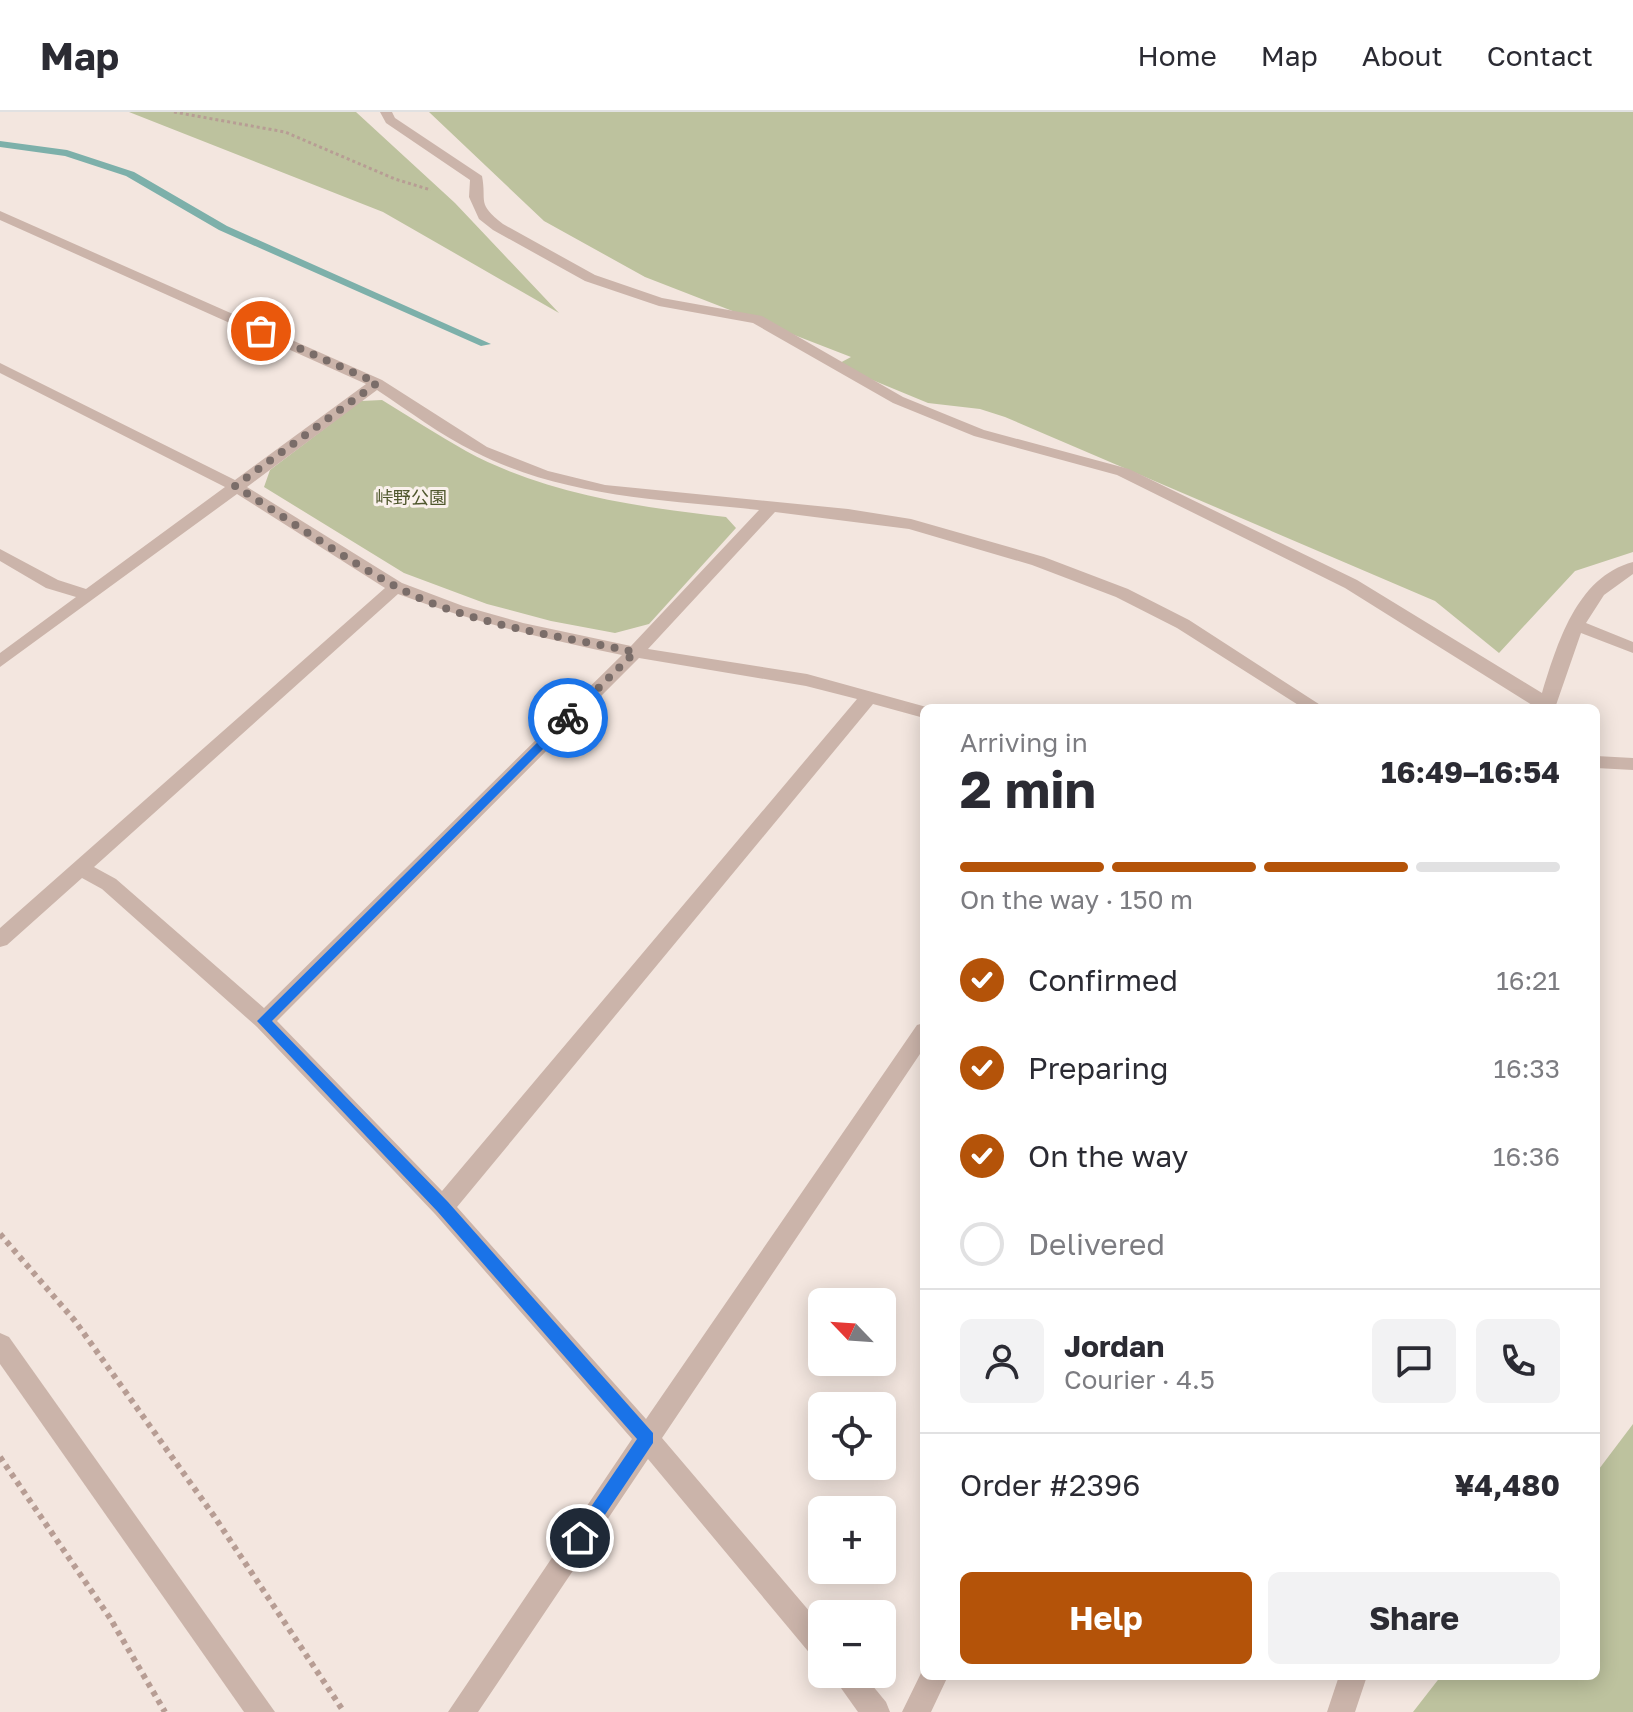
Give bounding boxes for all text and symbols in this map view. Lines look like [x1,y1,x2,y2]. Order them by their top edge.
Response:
text: Map [40,33,119,78]
text: Home [1138,39,1217,72]
text: Map [1261,39,1318,72]
text: About [1362,39,1443,72]
text: Contact [1487,39,1593,72]
pin [227,297,295,365]
icon: bag [239,309,283,353]
park label: 峠野公園 [375,486,447,508]
courier [528,678,608,758]
icon: bike [546,696,590,740]
text: Arriving in [960,727,1088,758]
text: 16:49–16:54 [1381,754,1560,790]
text: 2 min [960,757,1096,819]
text: On the way · 150 m [960,884,1193,915]
icon: check [960,958,1004,1002]
text: Confirmed [1028,962,1178,998]
text: 16:21 [1496,965,1560,996]
icon: check [960,1046,1004,1090]
text: Preparing [1028,1050,1169,1086]
text: 16:33 [1493,1053,1560,1084]
icon: check [960,1134,1004,1178]
text: On the way [1028,1138,1188,1174]
text: 16:36 [1493,1141,1560,1172]
text: Delivered [1028,1226,1165,1262]
north arrow [808,1288,896,1376]
map controls [808,1288,896,1688]
button: person [960,1319,1044,1403]
button: chat [1372,1319,1456,1403]
button: phone [1476,1319,1560,1403]
text: Jordan [1064,1328,1164,1364]
text: Courier · 4.5 [1064,1364,1215,1395]
button: locate [808,1392,896,1480]
text: Order #2396 [960,1467,1140,1503]
text: ¥4,480 [1454,1467,1560,1503]
button: + [808,1496,896,1584]
pin [546,1504,614,1572]
icon: home [558,1516,602,1560]
button: Help [960,1572,1252,1664]
button: Share [1268,1572,1560,1664]
button: − [808,1600,896,1688]

